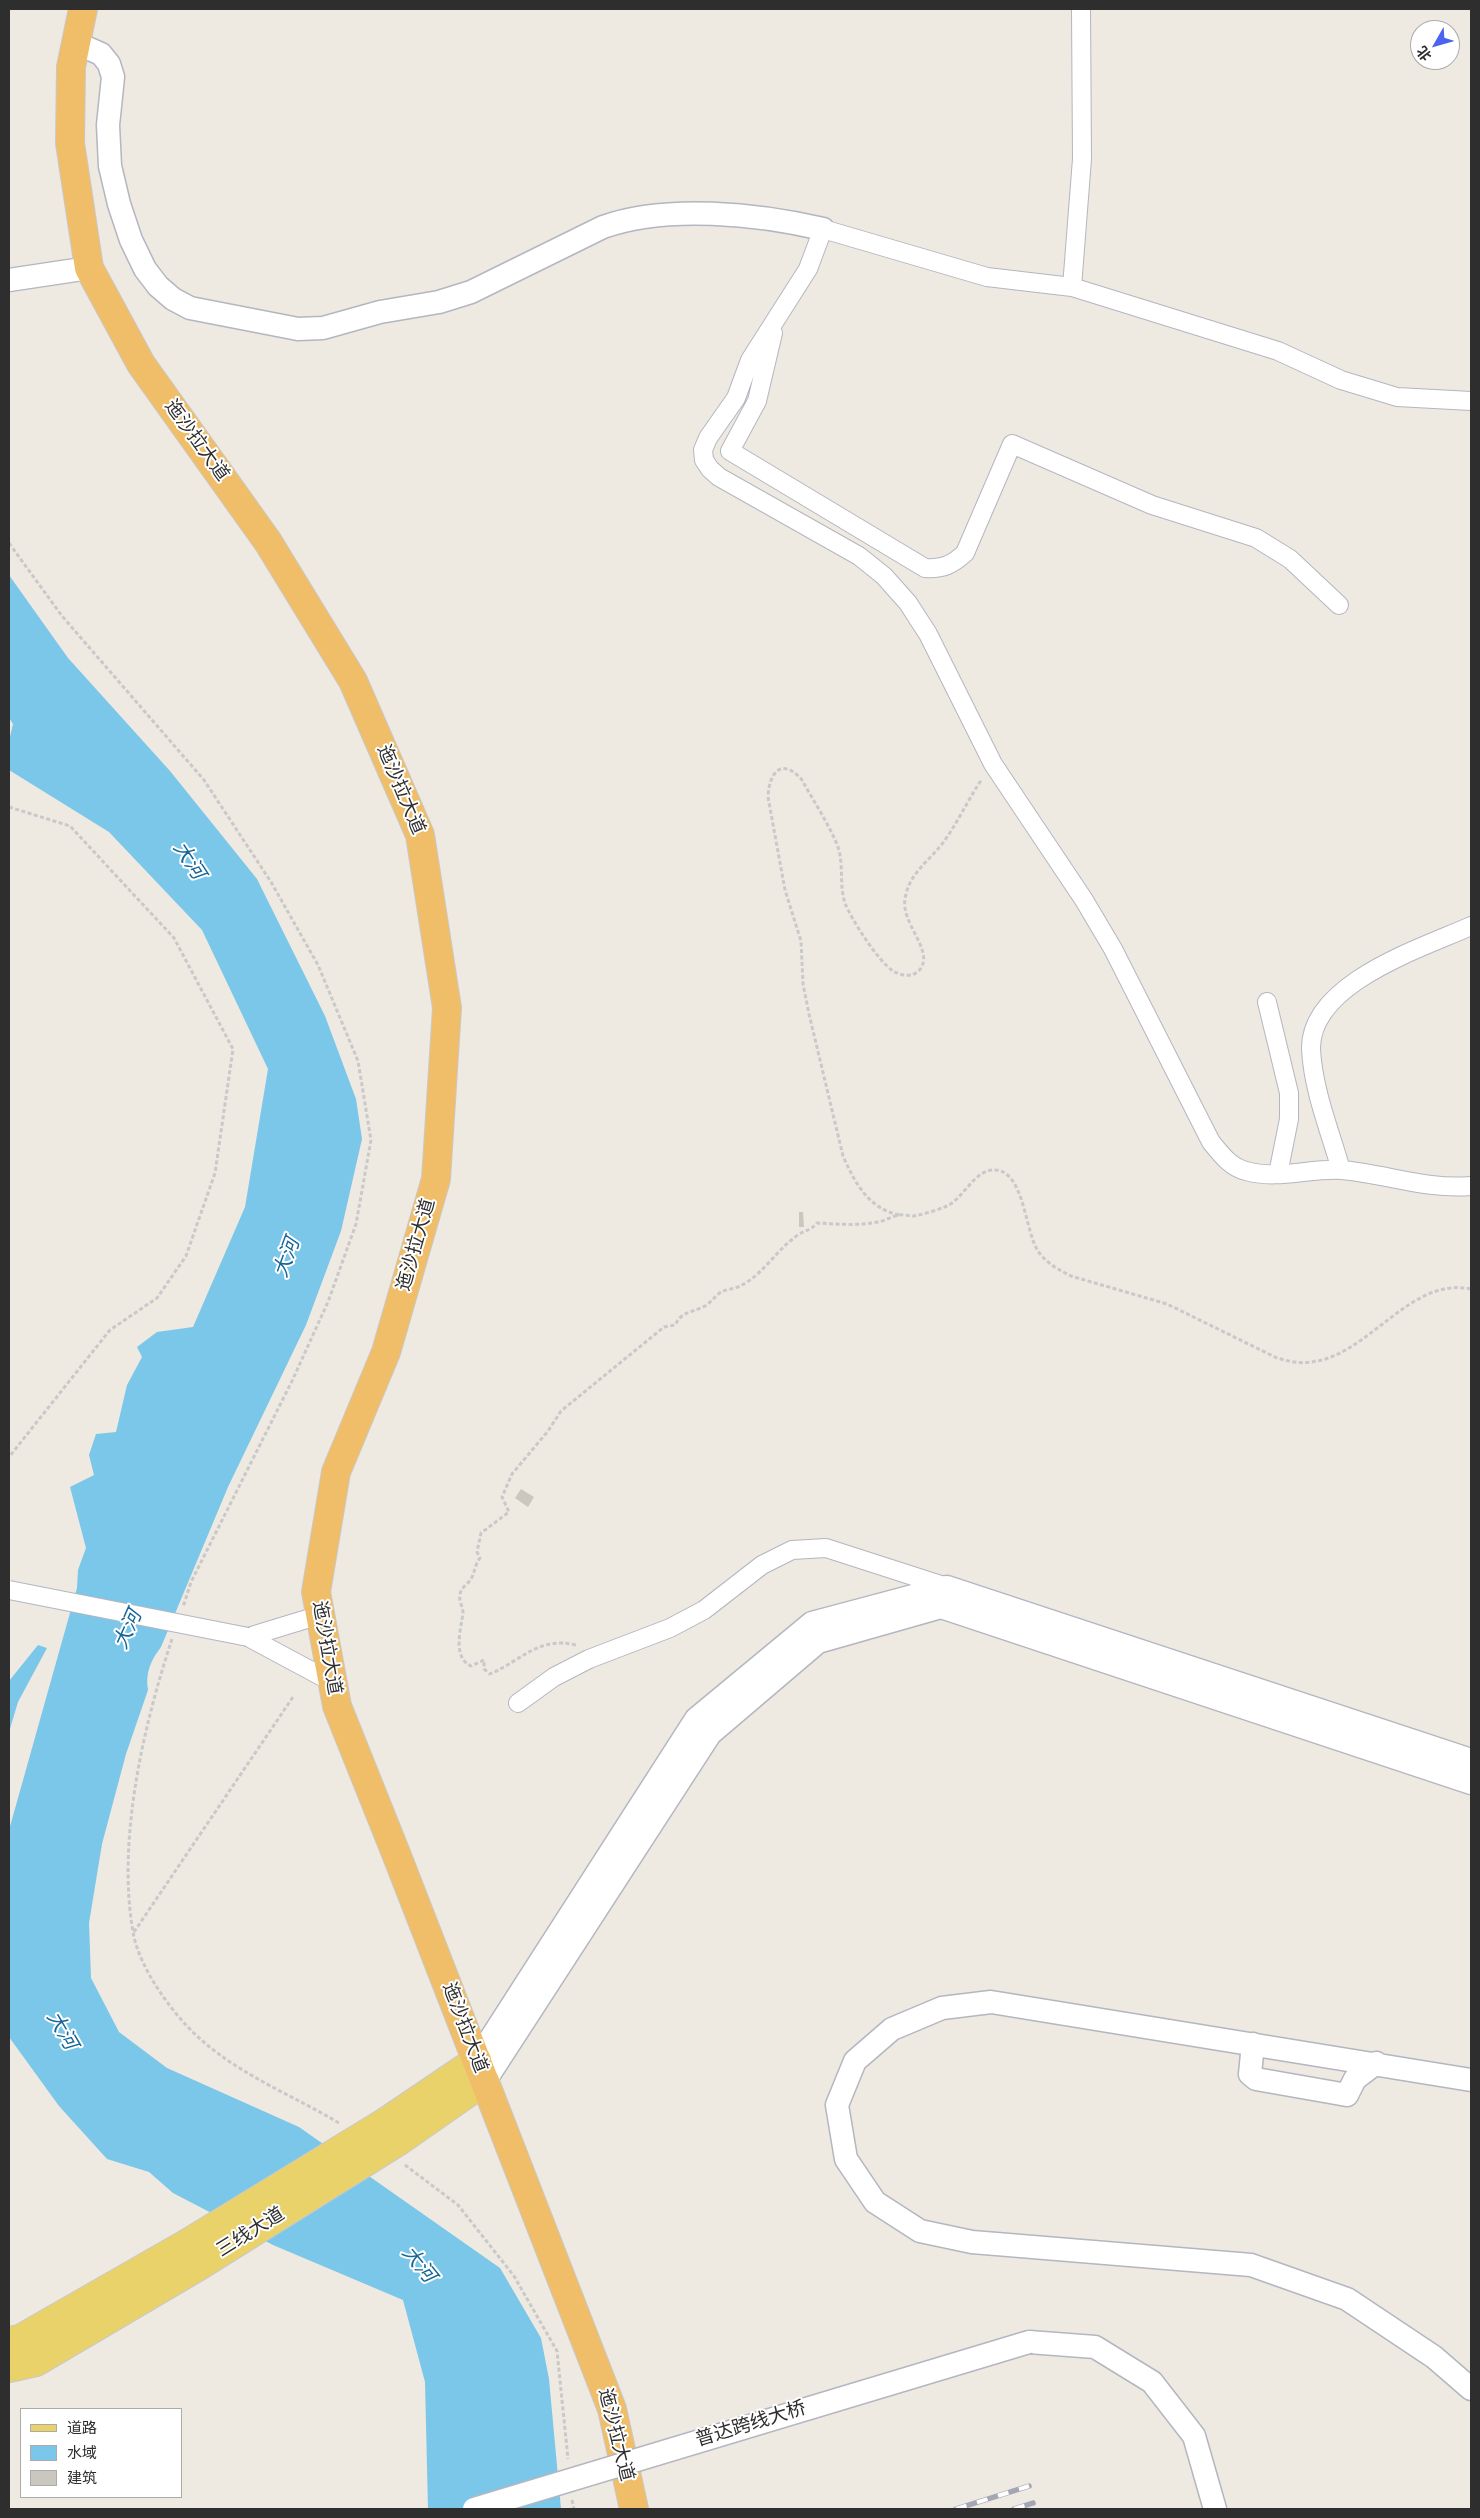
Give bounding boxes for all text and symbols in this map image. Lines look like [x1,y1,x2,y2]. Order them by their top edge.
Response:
north arrow [1410,20,1460,70]
text: 北 [1411,42,1436,66]
street label: 迤沙拉大道 [159,396,233,486]
street label: 迤沙拉大道 [371,742,429,838]
water label: 大河 [167,838,209,884]
street label: 迤沙拉大道 [393,1196,441,1294]
water label: 大河 [270,1235,306,1281]
street label: 迤沙拉大道 [307,1599,345,1697]
water label: 大河 [110,1607,148,1653]
street label: 迤沙拉大道 [436,1980,492,2076]
water label: 大河 [41,2008,81,2054]
street label: 三线大道 [213,2203,289,2263]
water label: 大河 [396,2242,440,2288]
street label: 迤沙拉大道 [592,2386,638,2484]
street label: 普达跨线大桥 [693,2397,809,2453]
legend [20,2408,182,2498]
text: 道路 [67,2416,97,2439]
text: 水域 [67,2441,97,2464]
text: 建筑 [67,2466,97,2489]

